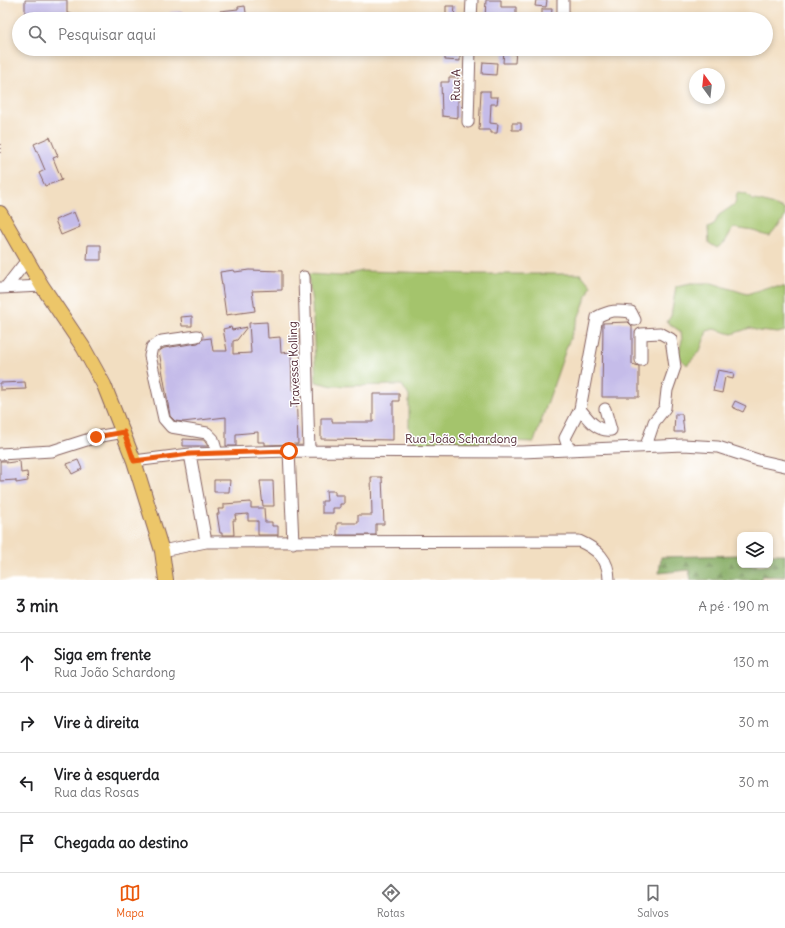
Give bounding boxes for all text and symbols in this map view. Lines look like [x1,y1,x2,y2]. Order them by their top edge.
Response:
search box [12,12,773,56]
icon: search [26,23,48,45]
text: Pesquisar aqui [58,25,156,44]
north arrow [689,68,725,104]
street label: Rua A [448,69,463,101]
street label: Travessa Kolling [285,321,302,407]
route end [87,428,105,446]
street label: Rua João Schardong [405,431,517,446]
route start [280,442,298,460]
map controls [737,532,773,568]
button: layers [737,532,773,568]
text: 3 min [16,595,58,617]
text: A pé · 190 m [698,598,769,615]
text: Siga em frente [54,645,151,664]
icon: ahead [16,652,38,674]
text: 130 m [733,654,769,671]
text: Rua João Schardong [54,664,176,681]
icon: right [16,712,38,734]
text: Vire à direita [54,713,139,732]
text: 30 m [739,714,769,731]
text: Vire à esquerda [54,765,160,784]
icon: left [16,772,38,794]
text: 30 m [739,774,769,791]
text: Rua das Rosas [54,784,139,801]
icon: arrive [16,832,38,854]
text: Chegada ao destino [54,833,188,852]
tab: Mapa [116,882,144,920]
tab: Rotas [377,882,405,920]
tab: Salvos [637,882,669,920]

